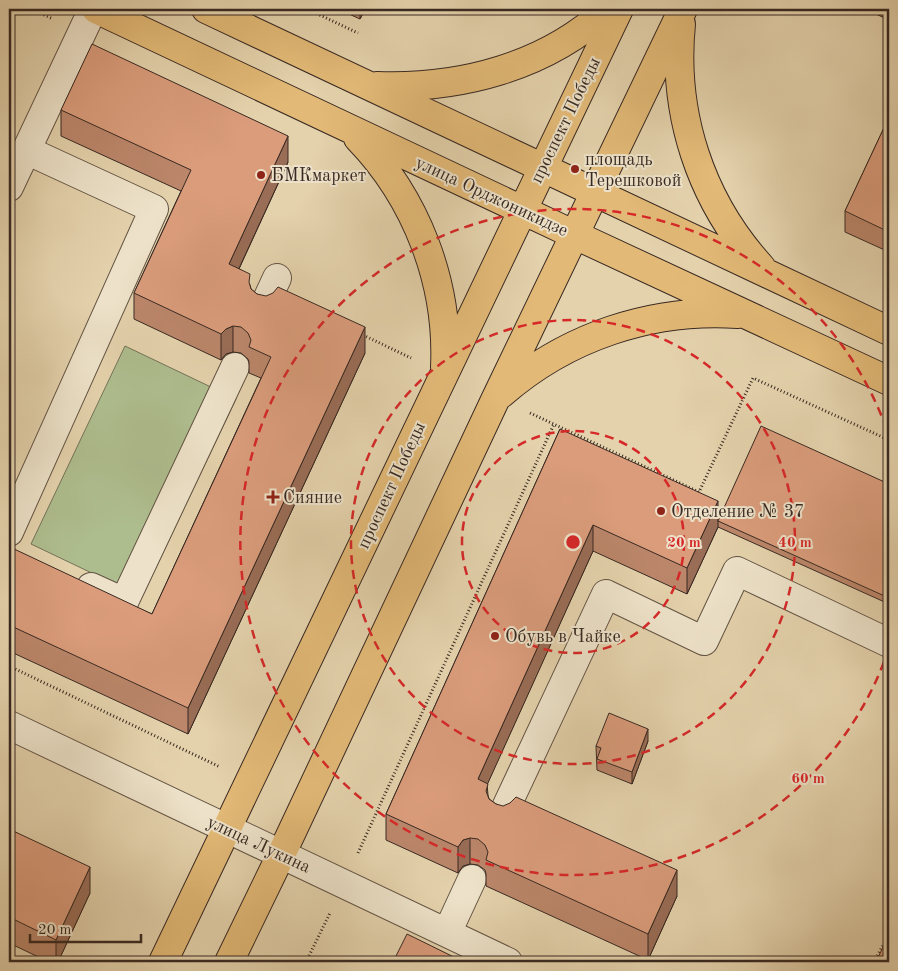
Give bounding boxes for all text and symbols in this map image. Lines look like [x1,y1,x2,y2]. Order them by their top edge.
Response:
street label: проспект Победы [528,55,604,186]
place label: площадь Терешковой [585,151,681,190]
street label: улица Орджоникидзе [412,154,571,240]
marker: площадь Терешковой [569,163,581,175]
place label: БМКмаркет [271,167,366,185]
marker: БМКмаркет [255,169,267,181]
street label: проспект Победы [355,419,429,552]
place label: Сияние [283,489,342,507]
marker: Сияние [267,491,279,503]
place label: Отделение № 37 [671,503,805,521]
marker: Отделение № 37 [655,505,667,517]
centre of rings [564,533,582,551]
text: 20 m [667,536,701,551]
text: 40 m [778,536,812,551]
place label: Обувь в Чайке [505,628,621,646]
marker: Обувь в Чайке [489,630,501,642]
text: 60 m [791,772,825,787]
street label: улица Лукина [204,813,313,877]
scale bar [30,911,141,943]
text: 20 m [38,923,72,938]

